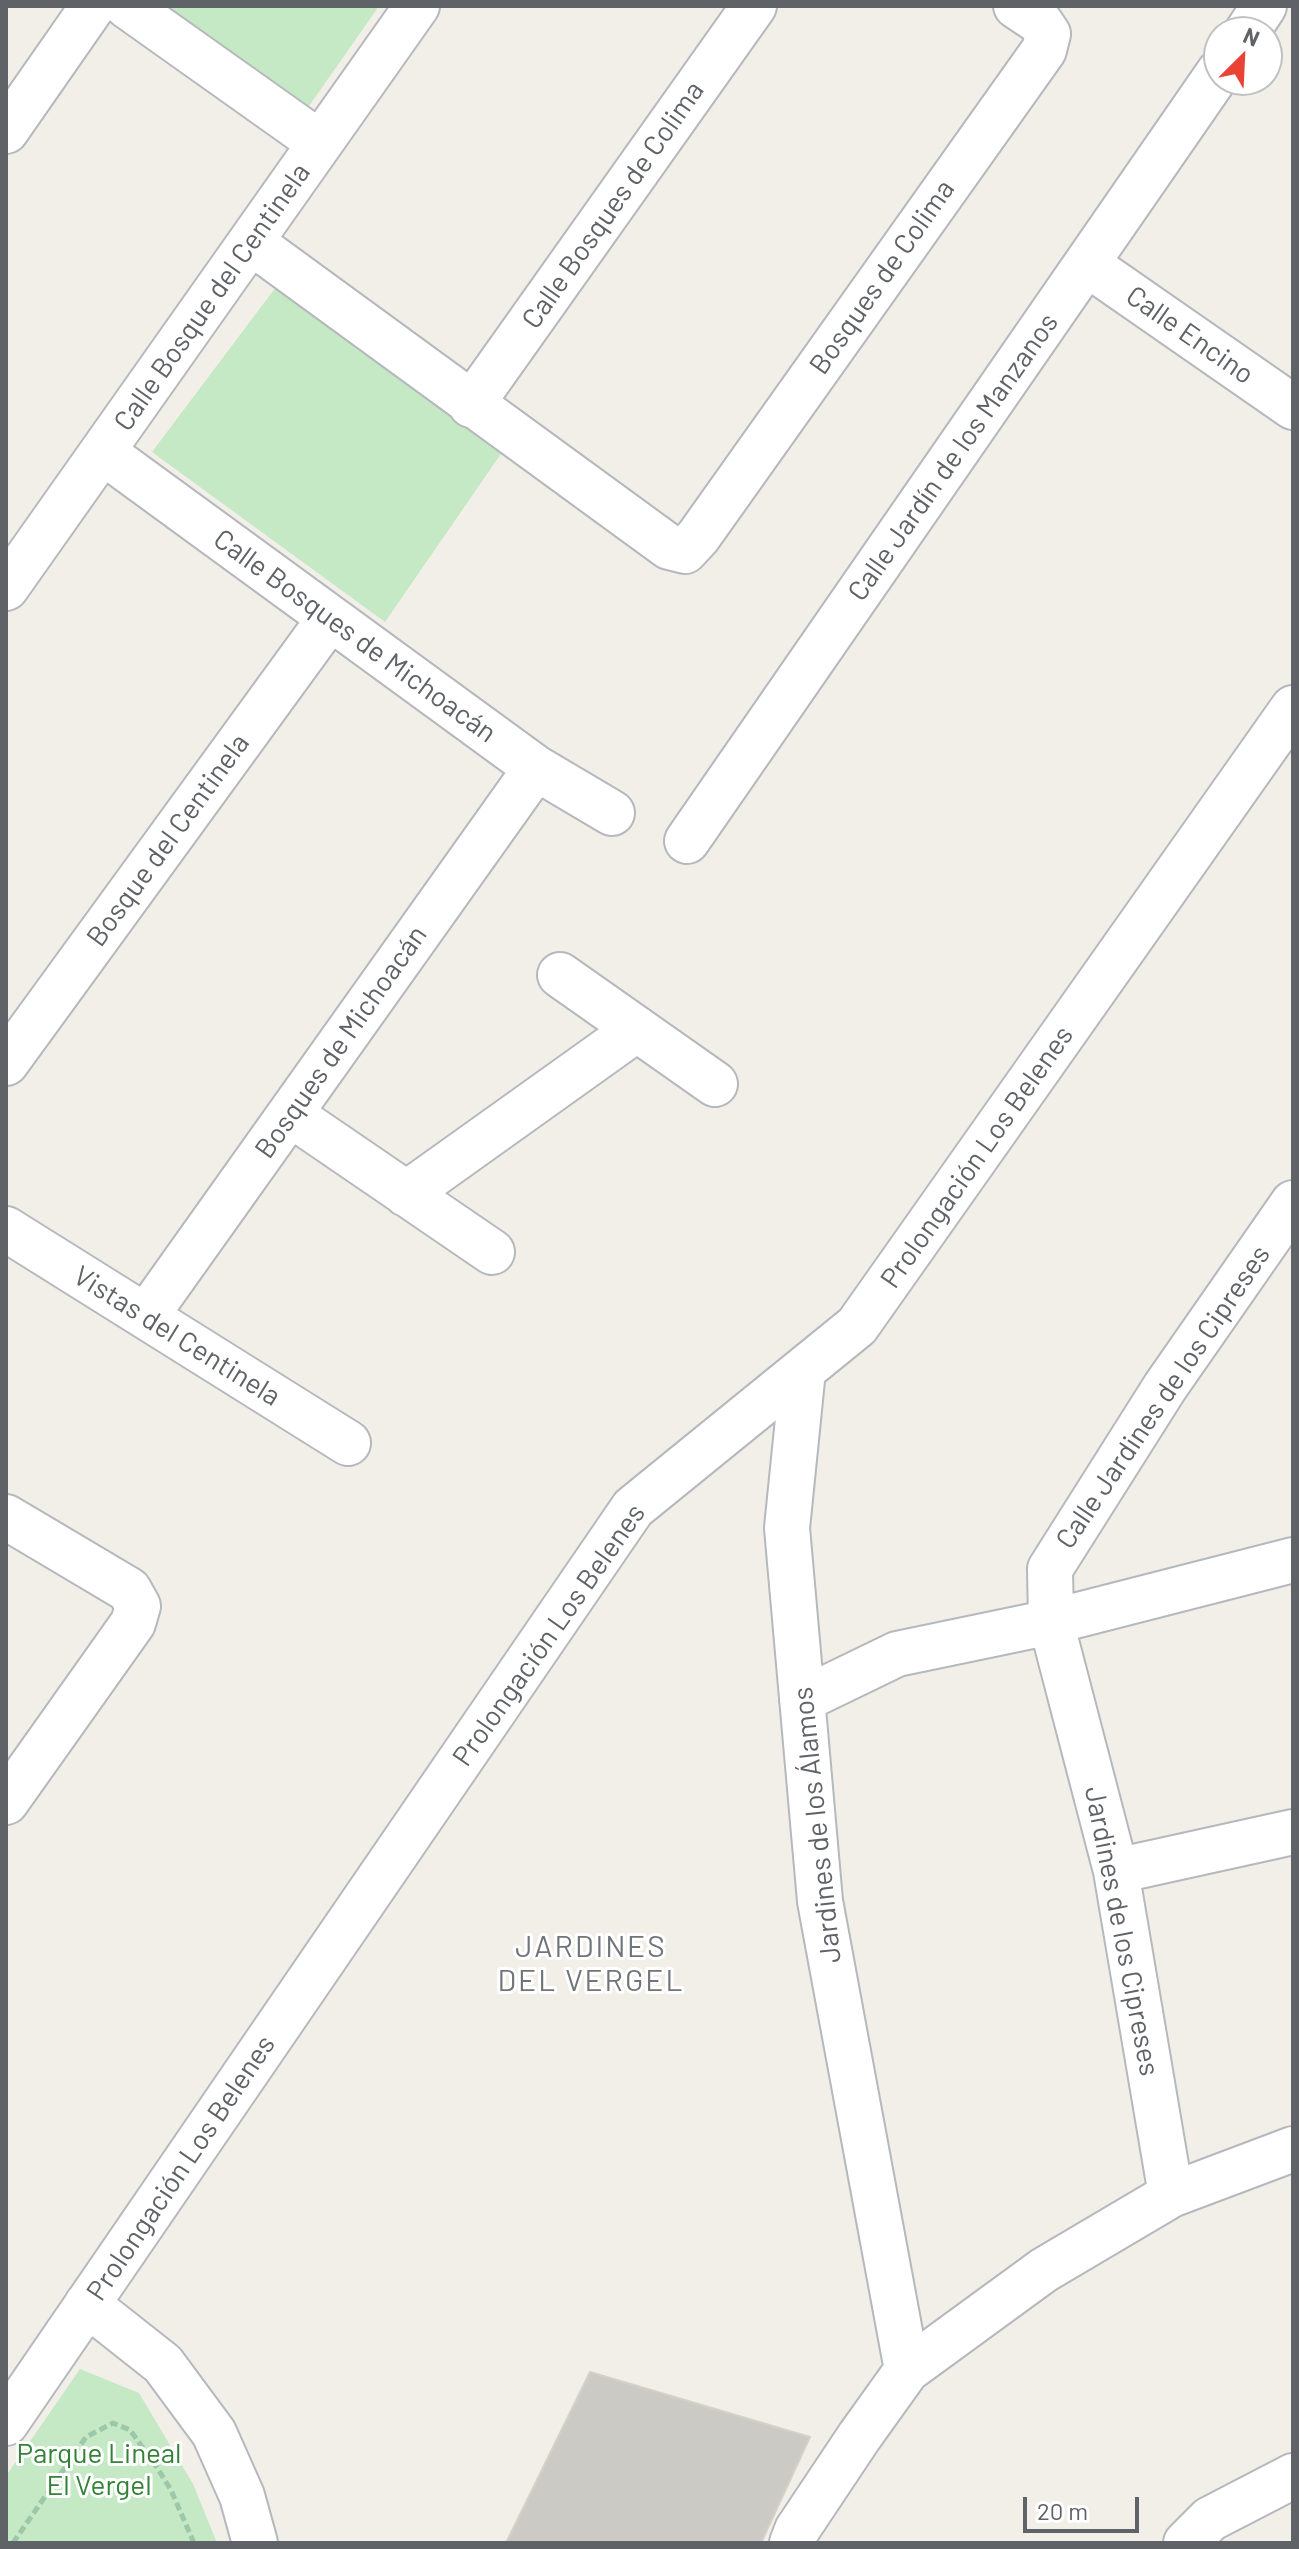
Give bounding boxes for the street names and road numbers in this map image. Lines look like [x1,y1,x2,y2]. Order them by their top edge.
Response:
street label: Calle Bosques de Colima [515,75,711,335]
street label: Calle Bosque del Centinela [107,157,317,437]
street label: Bosques de Colima [802,173,962,381]
street label: Calle Encino [1120,279,1260,391]
street label: Calle Jardín de los Manzanos [841,307,1065,607]
street label: Calle Bosques de Michoacán [207,522,503,750]
street label: Bosque del Centinela [80,727,256,953]
street label: Bosques de Michoacán [248,919,434,1165]
street label: Prolongación Los Belenes [874,1019,1080,1295]
street label: Calle Jardines de los Cipreses [1049,1239,1277,1555]
street label: Vistas del Centinela [67,1259,287,1413]
street label: Prolongación Los Belenes [446,1497,652,1773]
street label: Jardines de los Álamos [786,1685,848,1965]
street label: Jardines de los Cipreses [1077,1783,1167,2079]
street label: Prolongación Los Belenes [80,2029,282,2307]

